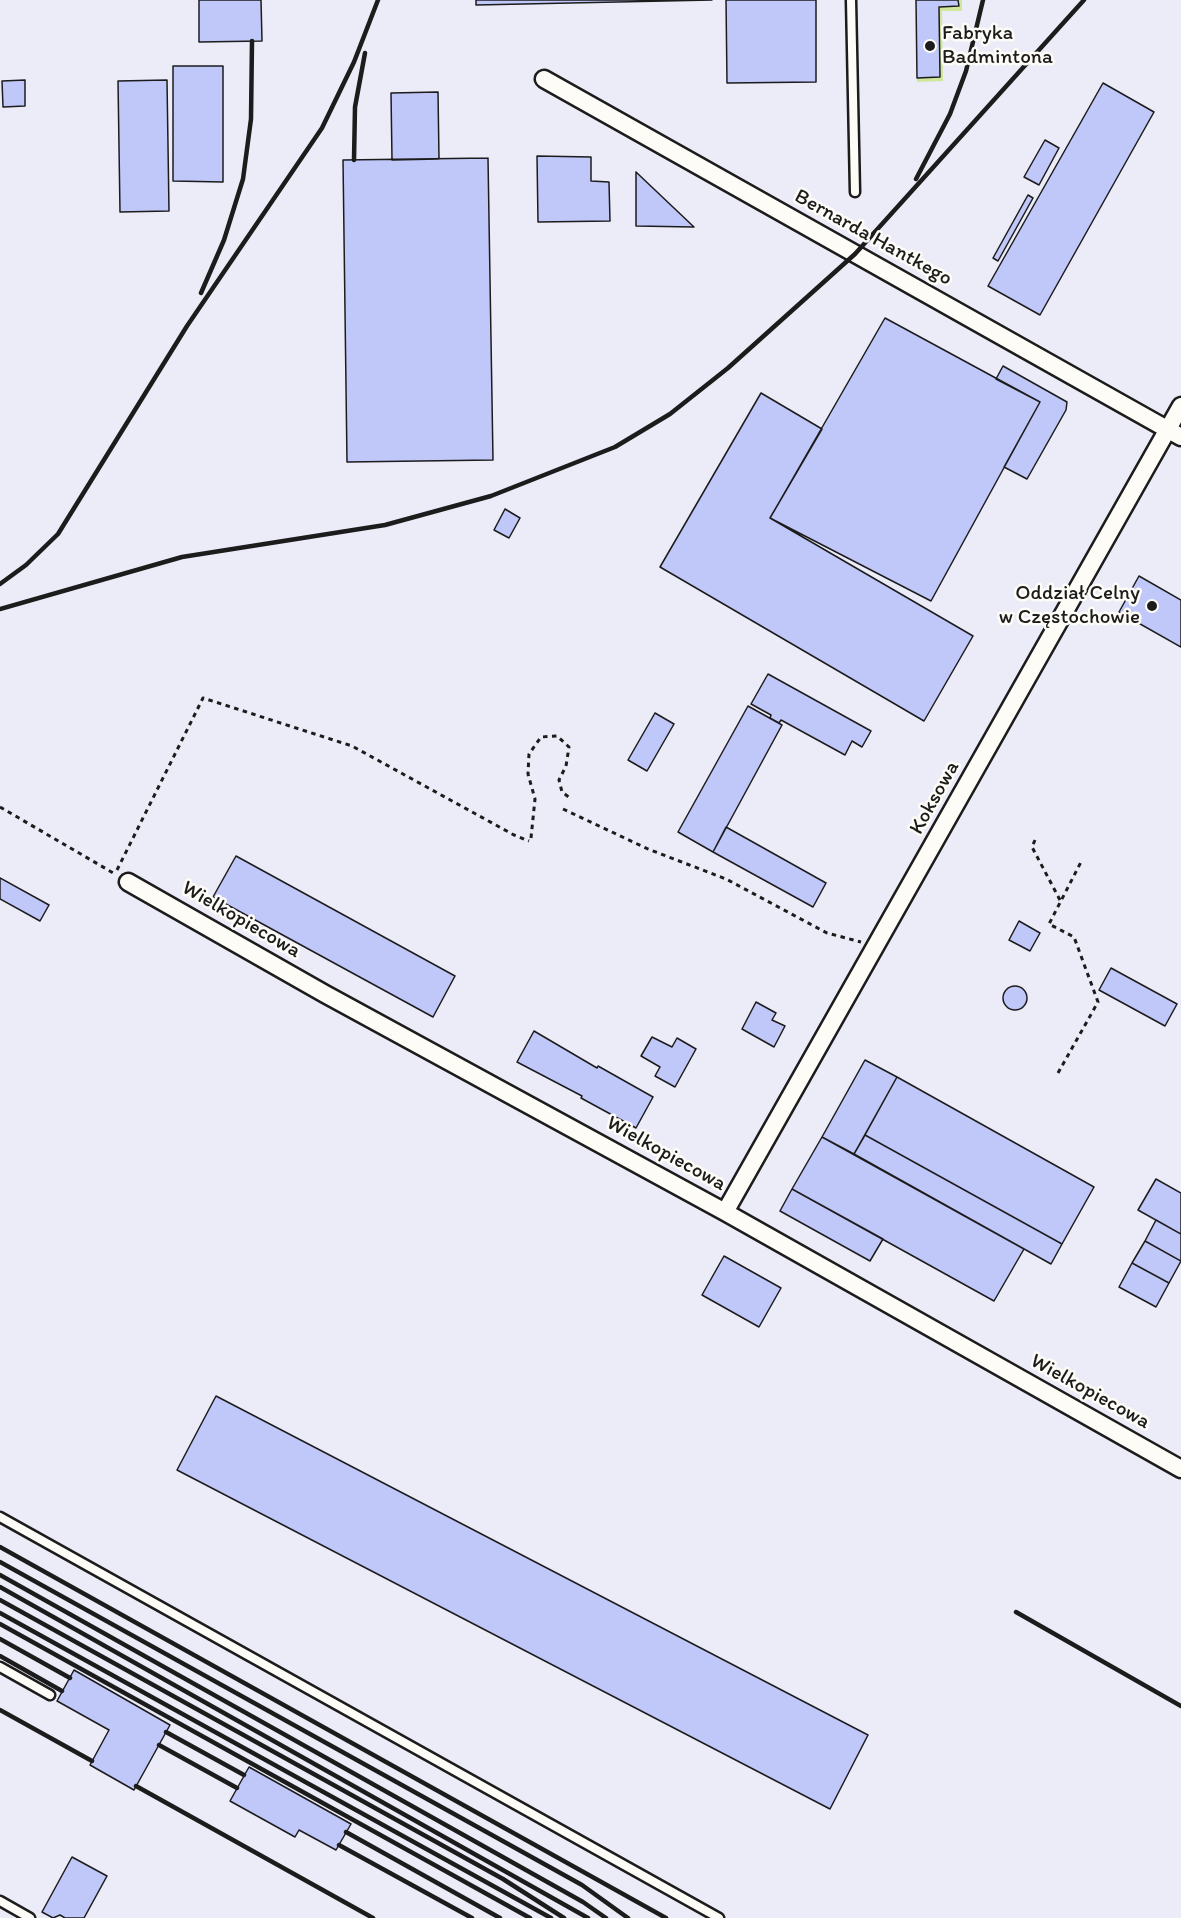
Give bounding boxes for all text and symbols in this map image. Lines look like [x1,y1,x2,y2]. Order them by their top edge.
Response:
place label: Fabryka Badmintona [942,21,1053,71]
marker: Fabryka Badmintona [923,39,937,53]
street label: Bernarda Hantkego [790,184,956,292]
place label: Oddział Celny w Częstochowie [999,581,1140,631]
marker: Oddział Celny w Częstochowie [1145,599,1159,613]
street label: Koksowa [905,757,965,839]
street label: Wielkopiecowa [177,876,305,964]
street label: Wielkopiecowa [602,1111,730,1197]
street label: Wielkopiecowa [1026,1349,1154,1435]

